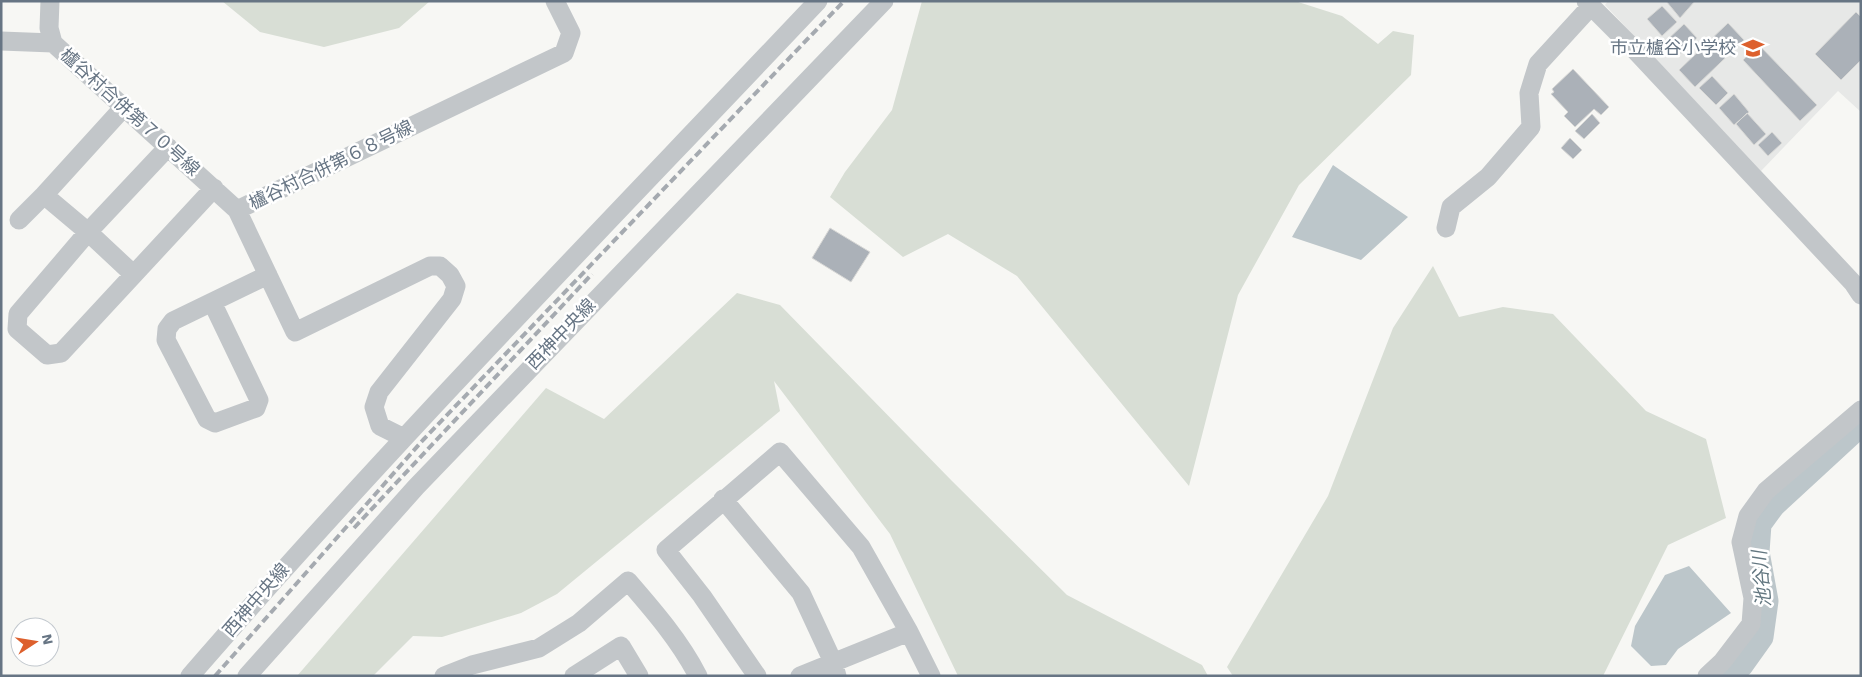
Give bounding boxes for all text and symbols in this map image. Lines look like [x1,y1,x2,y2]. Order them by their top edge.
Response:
school or university icon: 市立櫨谷小学校 [1740,35,1766,61]
place label: 市立櫨谷小学校 [1610,37,1736,58]
street label: 櫨谷村合併第７０号線 [56,44,204,180]
street label: 櫨谷村合併第６８号線 [245,116,416,213]
street label: 西神中央線 [522,294,599,373]
water label: 池谷川 [1747,548,1775,608]
street label: 西神中央線 [218,559,293,641]
north arrow [10,617,60,667]
text: N [39,633,57,646]

